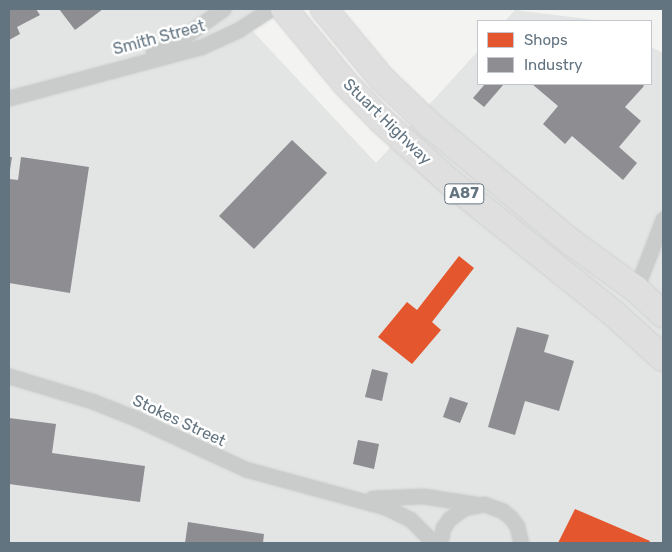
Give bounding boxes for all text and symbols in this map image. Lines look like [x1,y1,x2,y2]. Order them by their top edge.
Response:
street label: Smith Street [111,17,207,59]
legend [477,20,652,85]
text: Shops [524,31,568,49]
text: Industry [524,56,583,74]
street label: Stuart Highway [339,75,435,169]
road number: A87 [444,182,484,206]
street label: Stokes Street [129,391,229,451]

